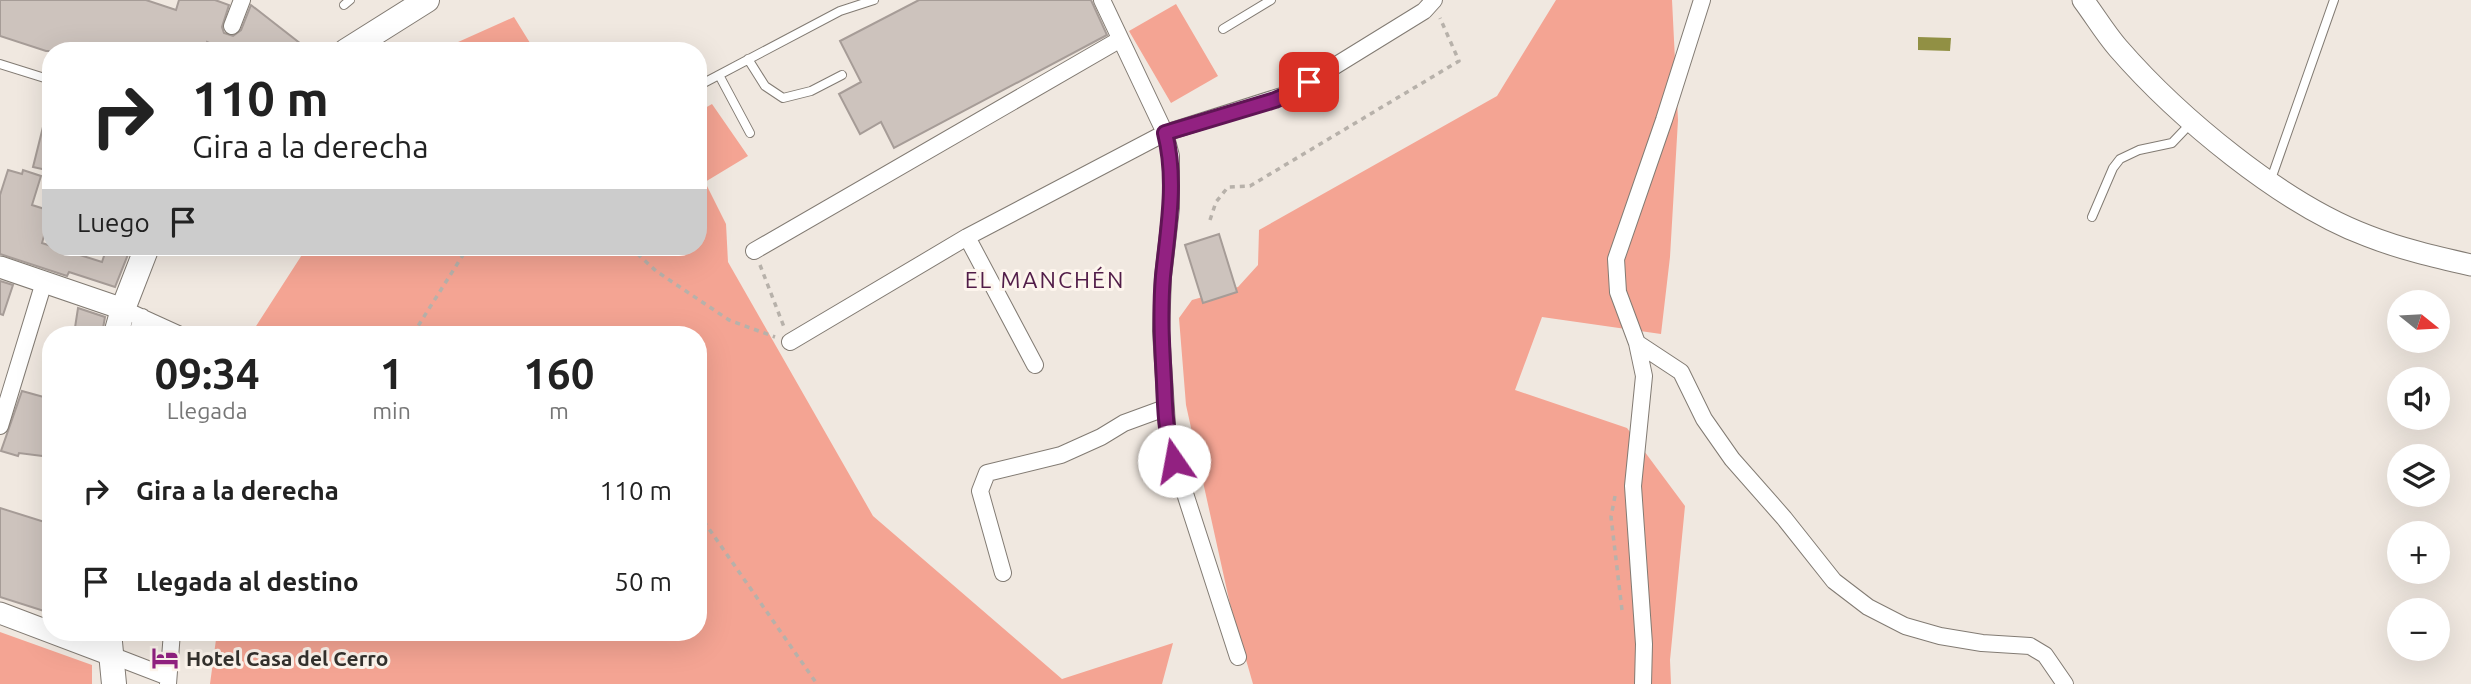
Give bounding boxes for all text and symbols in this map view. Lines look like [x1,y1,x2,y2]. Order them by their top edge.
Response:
pin [1279,52,1339,112]
icon: arrive [1290,63,1328,101]
icon: right [77,70,168,161]
text: 110 m [192,70,329,125]
text: Gira a la derecha [192,128,429,164]
icon: arrive [164,203,202,241]
text: Luego [77,208,150,237]
district label: EL MANCHÉN [965,266,1125,292]
north arrow [2387,290,2450,354]
map controls [2387,290,2450,661]
text: 09:34 [155,350,260,397]
text: 1 [380,350,403,397]
text: 160 [523,350,594,397]
button: sound [2387,367,2450,430]
text: Llegada [167,398,247,423]
text: min [372,398,411,423]
text: m [549,398,569,423]
position arrow [1137,424,1211,498]
button: layers [2387,444,2450,507]
icon: right [77,472,115,510]
text: Gira a la derecha [136,476,339,505]
text: 110 m [600,476,672,505]
button: + [2387,521,2450,584]
icon: arrive [77,563,115,601]
text: Llegada al destino [136,567,359,596]
text: 50 m [614,567,672,596]
button: − [2387,598,2450,661]
hotel icon: Hotel Casa del Cerro [150,643,180,673]
place label: Hotel Casa del Cerro [186,646,388,670]

